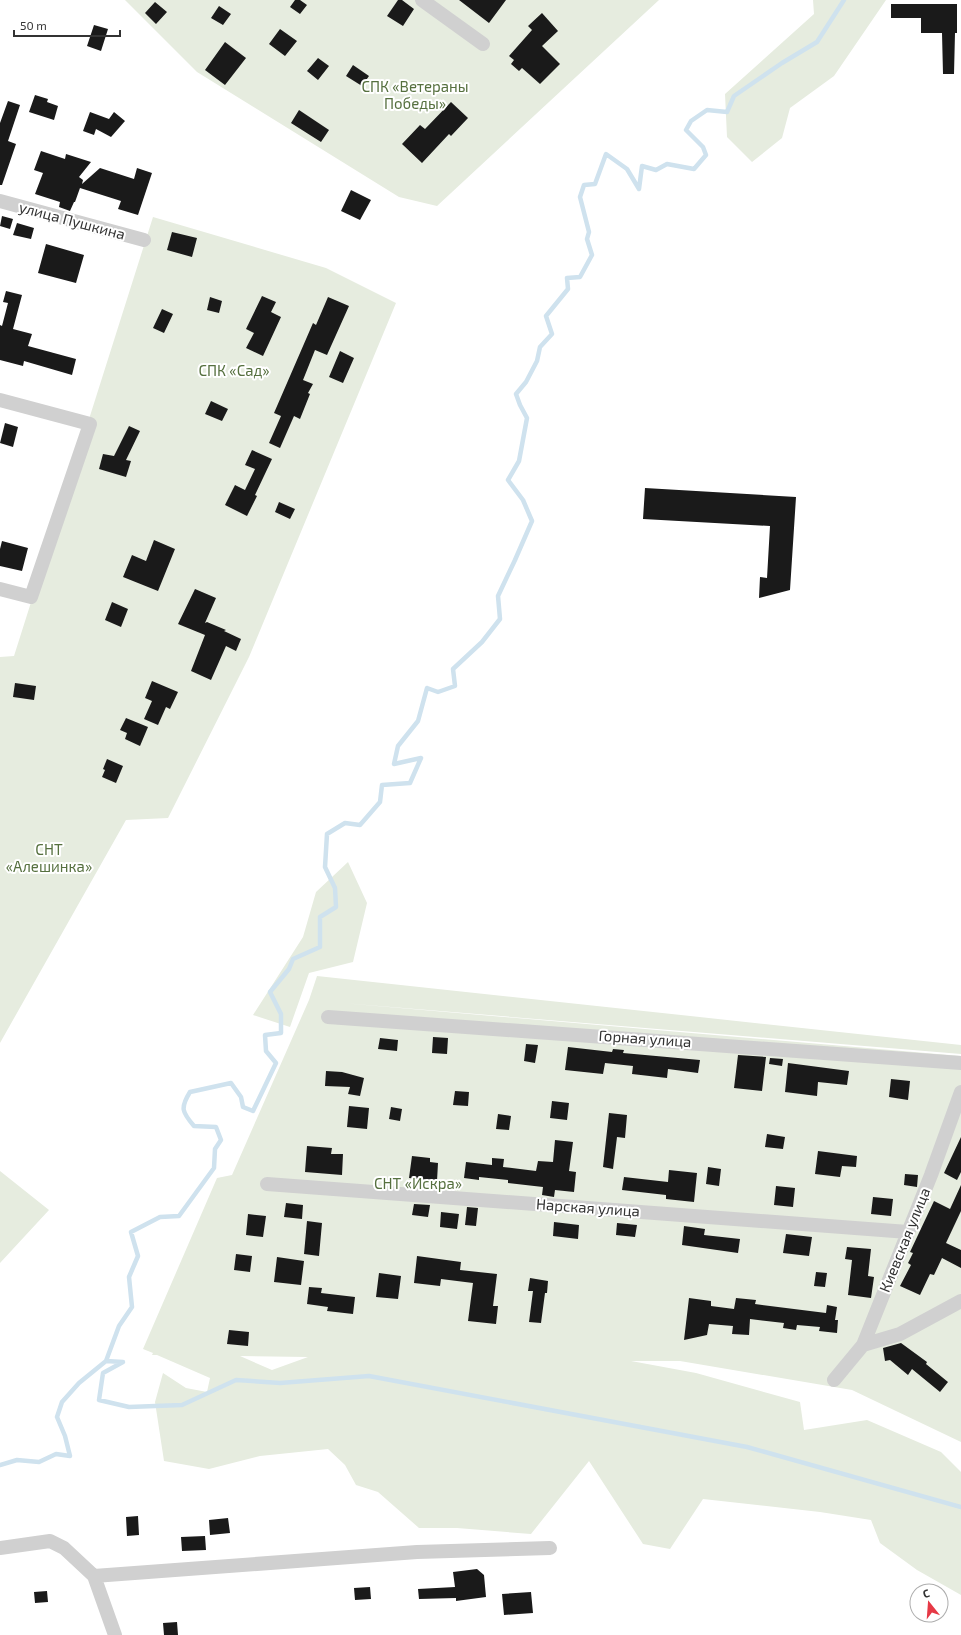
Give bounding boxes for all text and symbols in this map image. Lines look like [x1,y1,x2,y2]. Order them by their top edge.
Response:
scale bar [14,12,120,38]
text: 50 m [20,18,47,32]
park label: СПК «Ветераны Победы» [361,77,469,112]
street label: улица Пушкина [17,197,127,244]
park label: СПК «Сад» [198,361,270,379]
park label: СНТ «Алешинка» [6,840,92,875]
street label: Горная улица [598,1026,692,1051]
park label: СНТ «Искра» [374,1174,462,1192]
street label: Киевская улица [875,1185,934,1295]
street label: Нарская улица [535,1194,641,1221]
north arrow [909,1583,949,1623]
text: С [921,1586,931,1600]

